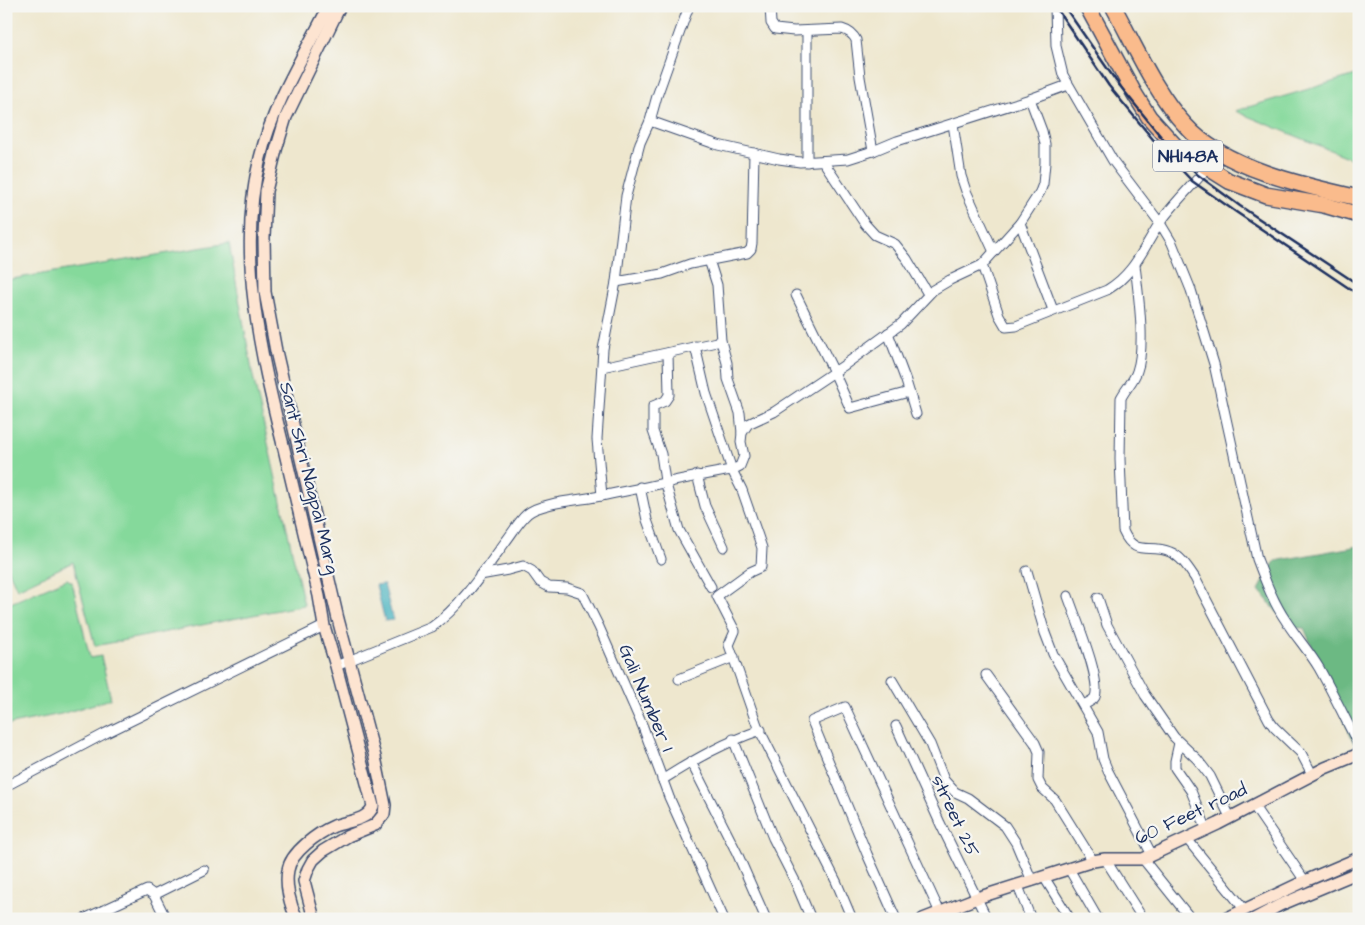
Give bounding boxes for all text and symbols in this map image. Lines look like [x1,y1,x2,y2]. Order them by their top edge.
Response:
road number: NH148A [1153,140,1223,172]
street label: Sant Shri Nagpal Marg [271,379,346,577]
street label: Gali Number 1 [611,640,681,756]
street label: street 25 [924,770,986,862]
street label: 60 Feet road [1130,776,1252,852]

